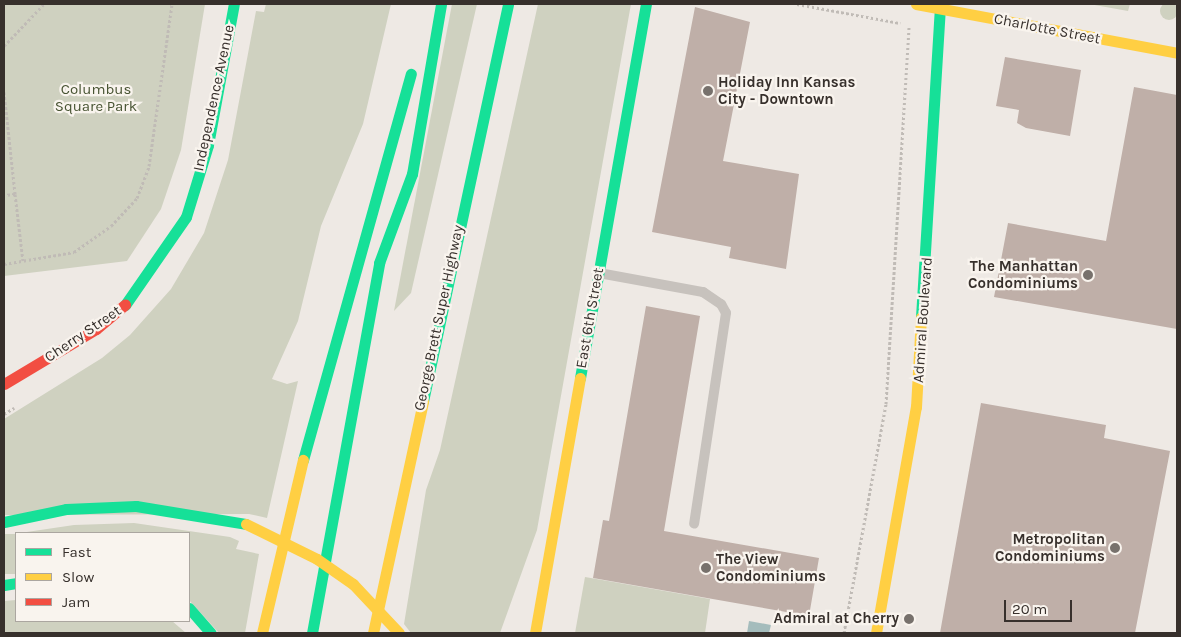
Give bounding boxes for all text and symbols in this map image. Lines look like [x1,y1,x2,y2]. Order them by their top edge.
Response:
street label: Charlotte Street [992,10,1102,48]
street label: Independence Avenue [190,23,238,173]
place label: Holiday Inn Kansas City - Downtown [718,73,855,108]
park label: Columbus Square Park [55,80,137,115]
marker: Holiday Inn Kansas City - Downtown [702,85,714,97]
street label: George Brett Super Highway [410,223,468,413]
street label: Admiral Boulevard [910,256,936,384]
place label: The Manhattan Condominiums [968,257,1078,292]
street label: East 6th Street [572,266,608,370]
marker: The Manhattan Condominiums [1082,269,1094,281]
street label: Cherry Street [41,302,125,366]
place label: Metropolitan Condominiums [995,530,1105,565]
legend [15,532,190,622]
marker: Metropolitan Condominiums [1109,542,1121,554]
text: Fast [62,543,91,561]
place label: The View Condominiums [716,550,826,585]
marker: The View Condominiums [700,562,712,574]
text: Slow [62,568,94,586]
scale bar [1006,590,1074,622]
text: Jam [62,593,90,611]
text: 20 m [1012,600,1047,618]
place label: Admiral at Cherry [774,610,899,628]
marker: Admiral at Cherry [903,613,915,625]

